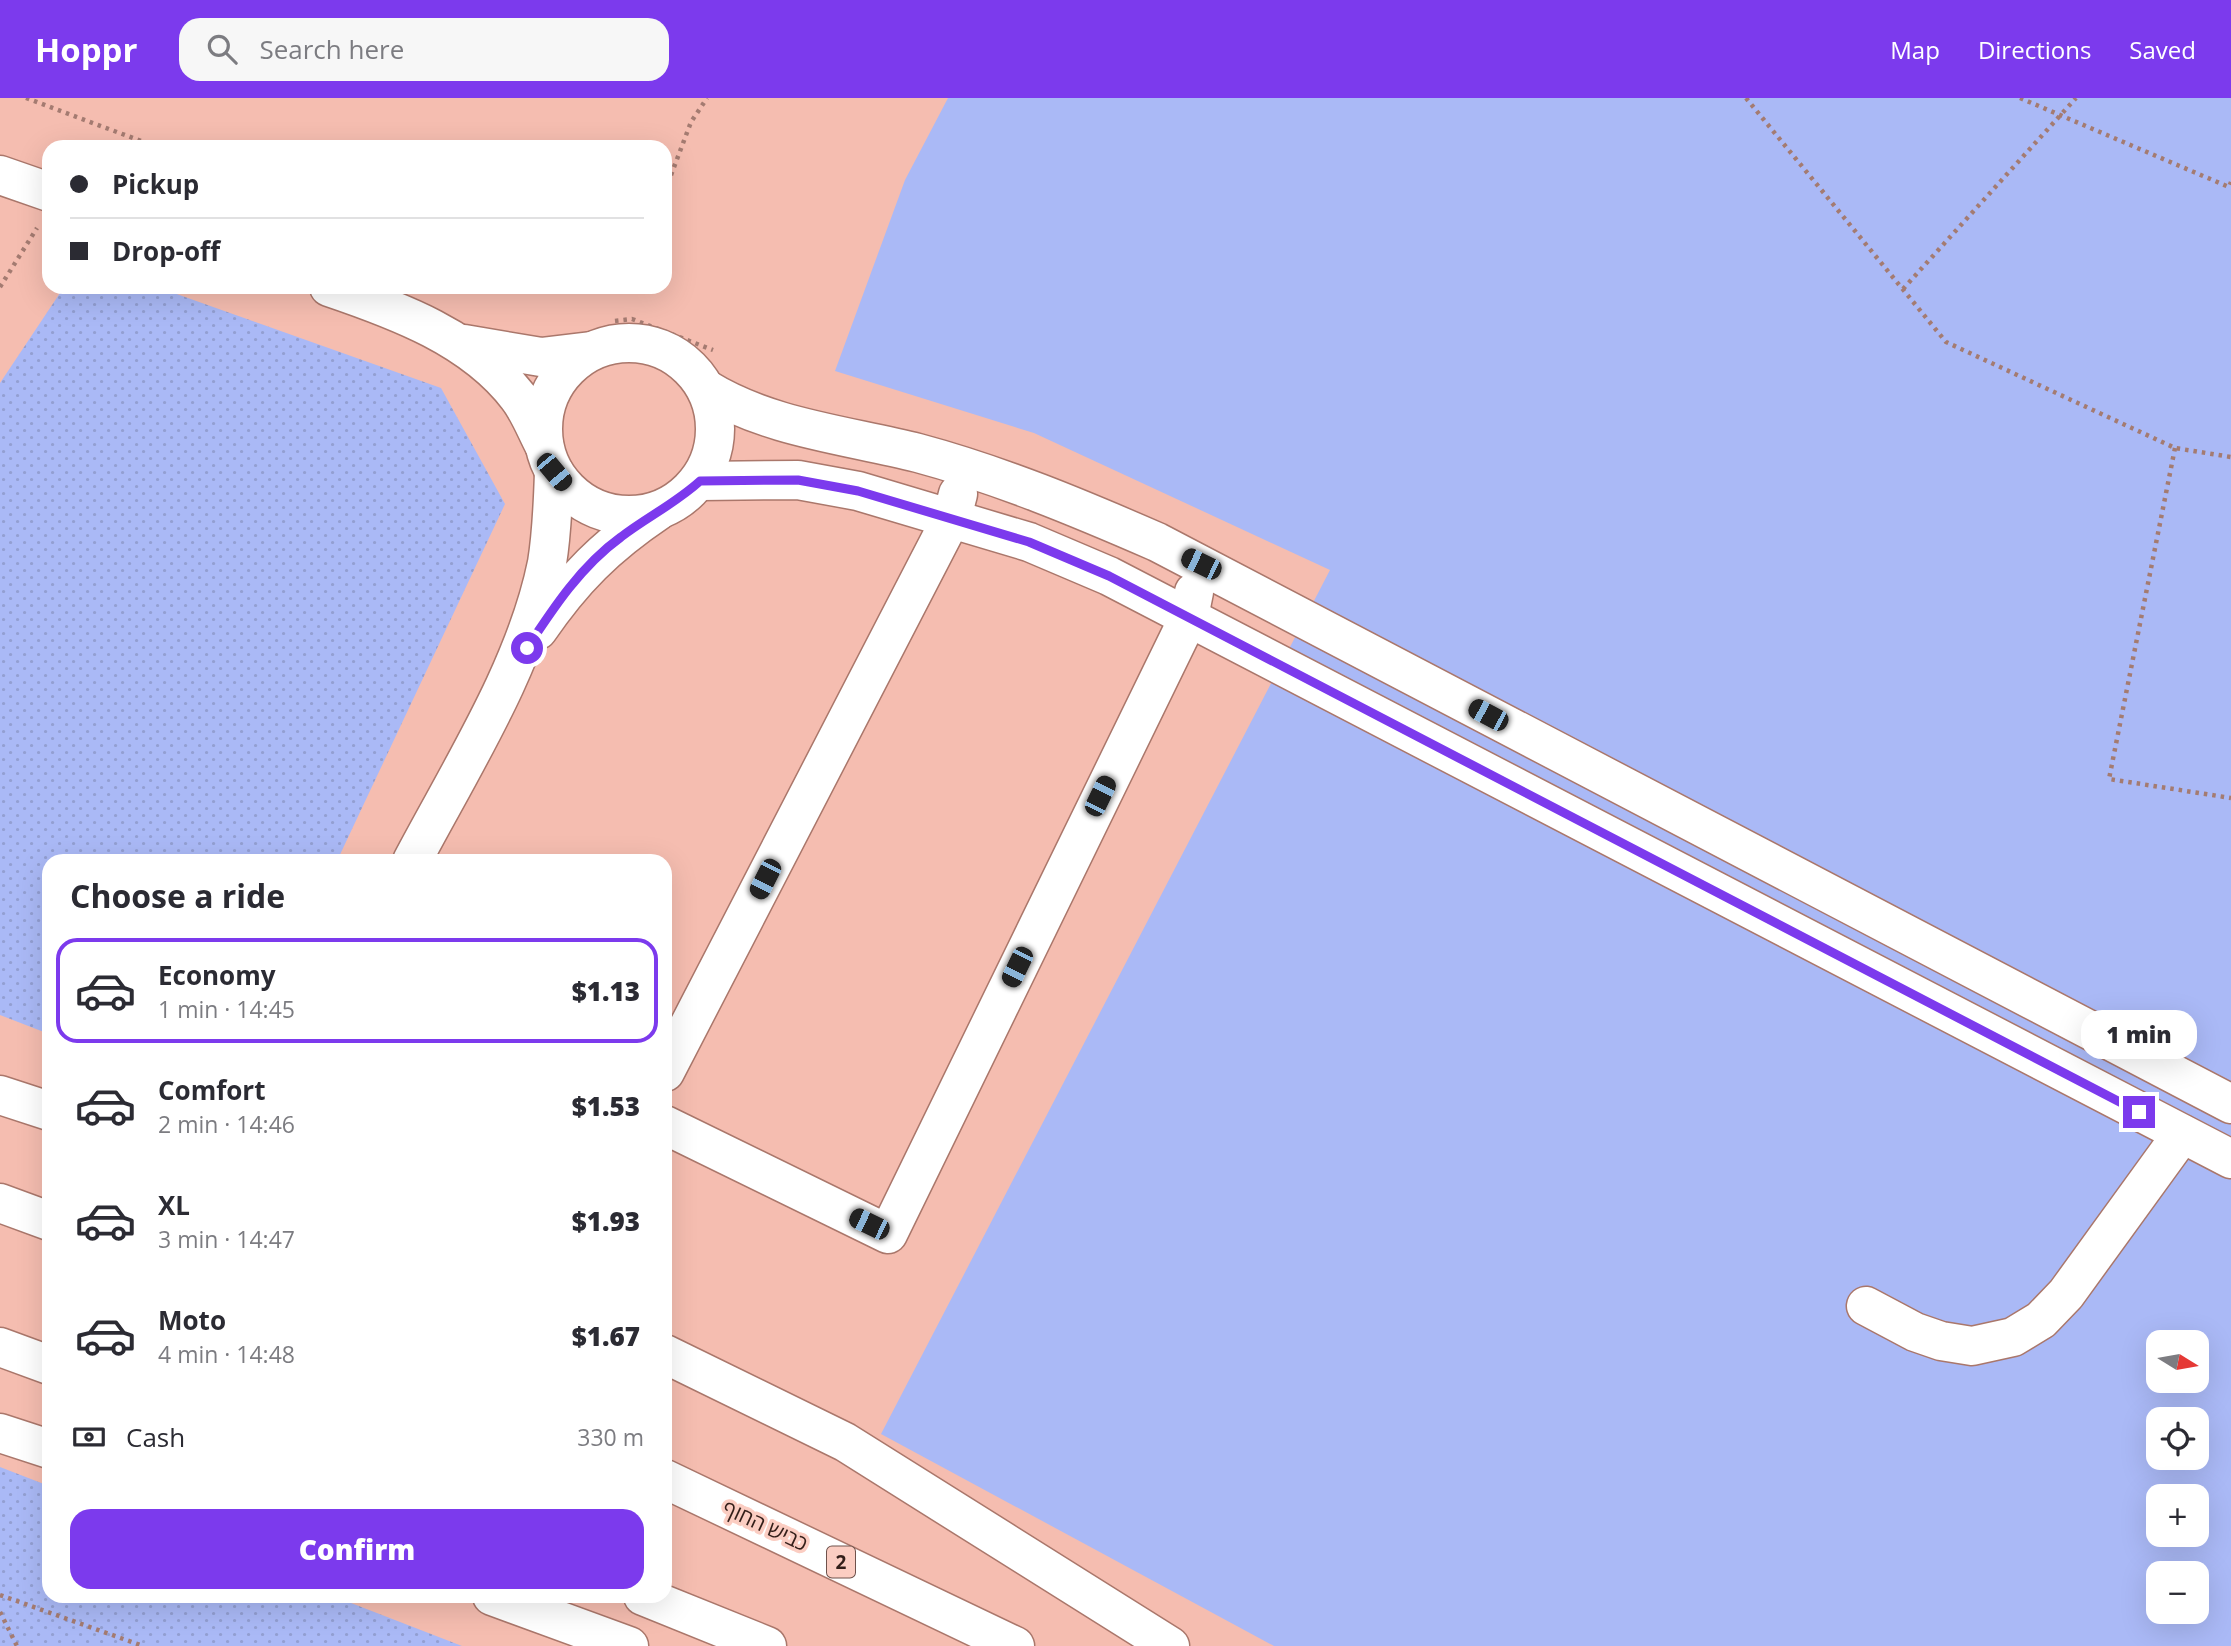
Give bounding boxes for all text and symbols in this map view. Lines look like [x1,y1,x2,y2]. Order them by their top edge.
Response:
search box [179,18,669,81]
text: Hoppr [35,27,137,72]
icon: search [203,30,241,68]
text: Search here [259,31,404,67]
text: Map [1890,33,1940,66]
text: Directions [1978,33,2091,66]
text: Saved [2129,33,2196,66]
text: Pickup [112,166,199,202]
text: Drop-off [112,233,220,269]
car [533,449,576,495]
car [1178,545,1225,583]
route start [511,632,543,664]
car [1465,696,1512,734]
car [1082,773,1119,819]
car [747,856,784,902]
text: Choose a ride [70,874,285,917]
car [999,944,1036,990]
text: Economy [158,957,276,993]
icon: car [74,959,137,1022]
text: $1.13 [572,973,640,1009]
text: 1 min · 14:45 [158,993,295,1025]
callout: 1 min [2081,1010,2197,1060]
text: 1 min [2106,1018,2172,1050]
text: Comfort [158,1072,265,1108]
icon: car [74,1074,137,1137]
text: $1.53 [572,1088,640,1124]
route end [2123,1096,2155,1128]
text: 2 min · 14:46 [158,1108,295,1140]
text: XL [158,1187,190,1223]
icon: car [74,1189,137,1252]
text: $1.93 [572,1203,640,1239]
car [846,1205,893,1243]
text: 3 min · 14:47 [158,1223,295,1255]
text: Moto [158,1302,226,1338]
icon: car [74,1304,137,1367]
text: $1.67 [572,1318,640,1354]
north arrow [2146,1330,2208,1393]
map controls [2146,1330,2209,1624]
text: 4 min · 14:48 [158,1338,295,1370]
button: locate [2146,1407,2209,1470]
icon: cash [70,1418,108,1456]
text: Cash [126,1419,185,1455]
text: 330 m [577,1421,644,1453]
button: + [2146,1484,2209,1547]
street label: כביש החוף [718,1493,813,1557]
button: Confirm [70,1509,644,1589]
road number: 2 [827,1546,855,1578]
button: − [2146,1561,2209,1624]

